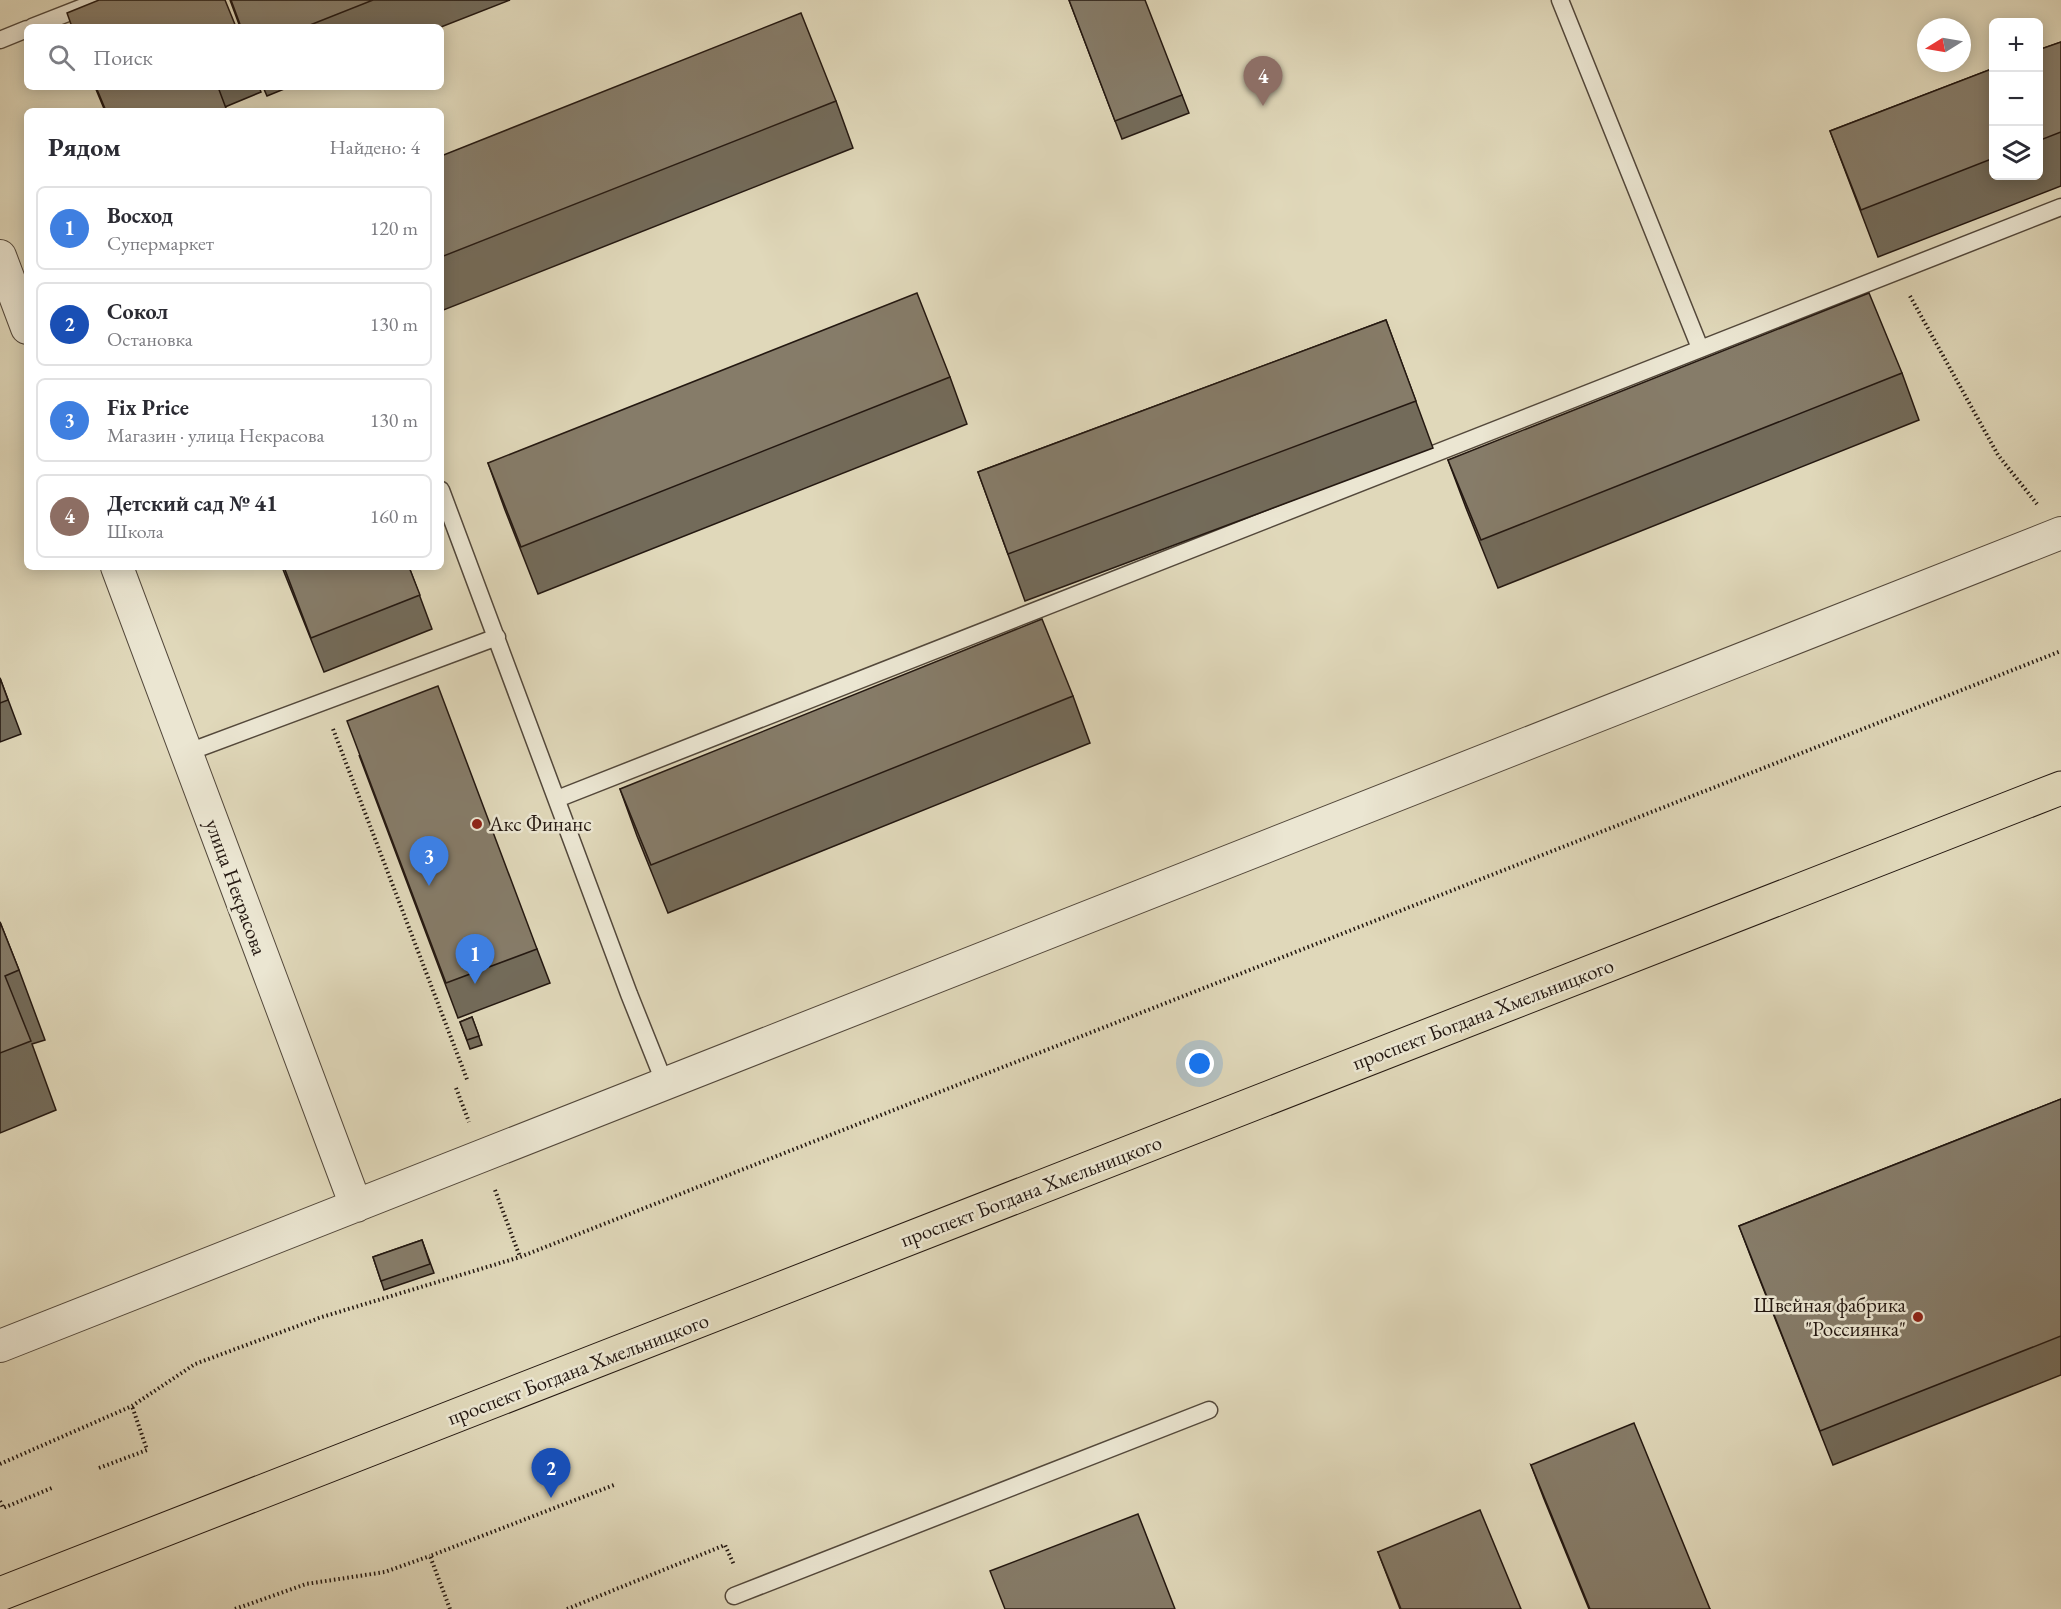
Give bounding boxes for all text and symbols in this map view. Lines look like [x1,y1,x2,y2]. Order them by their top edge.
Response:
north arrow [1917,18,1971,72]
map controls [1989,18,2043,180]
button: + [1989,18,2043,72]
search box [24,24,444,90]
icon: search [45,41,78,74]
text: Поиск [93,43,153,72]
pin: 4 [1244,57,1282,106]
button: − [1989,72,2043,126]
button: layers [1989,126,2043,180]
text: Рядом [48,130,121,164]
text: Найдено: 4 [329,134,420,160]
text: Восход [107,201,173,230]
text: 1 [64,215,75,241]
text: 120 m [370,215,418,241]
text: Супермаркет [107,230,214,256]
text: Сокол [107,297,168,326]
text: 2 [64,311,75,337]
text: 130 m [370,311,418,337]
text: Остановка [107,326,193,352]
text: Fix Price [107,393,189,422]
text: 3 [64,407,75,433]
text: 130 m [370,407,418,433]
text: Магазин · улица Некрасова [107,422,324,448]
text: Детский сад № 41 [107,489,278,518]
text: 4 [64,503,75,529]
text: 160 m [370,503,418,529]
text: Школа [107,518,164,544]
place label: Акс Финанс [488,810,592,837]
street label: улица Некрасова [199,815,274,959]
marker: Акс Финанс [470,817,484,831]
pin: 3 [410,836,448,886]
pin: 1 [456,934,494,984]
street label: проспект Богдана Хмельницкого [1348,951,1617,1076]
your location [1185,1049,1214,1078]
street label: проспект Богдана Хмельницкого [896,1128,1165,1253]
place label: Швейная фабрика "Россиянка" [1753,1291,1907,1342]
street label: проспект Богдана Хмельницкого [443,1306,712,1431]
marker: Швейная фабрика "Россиянка" [1911,1310,1925,1324]
pin: 2 [532,1448,570,1498]

